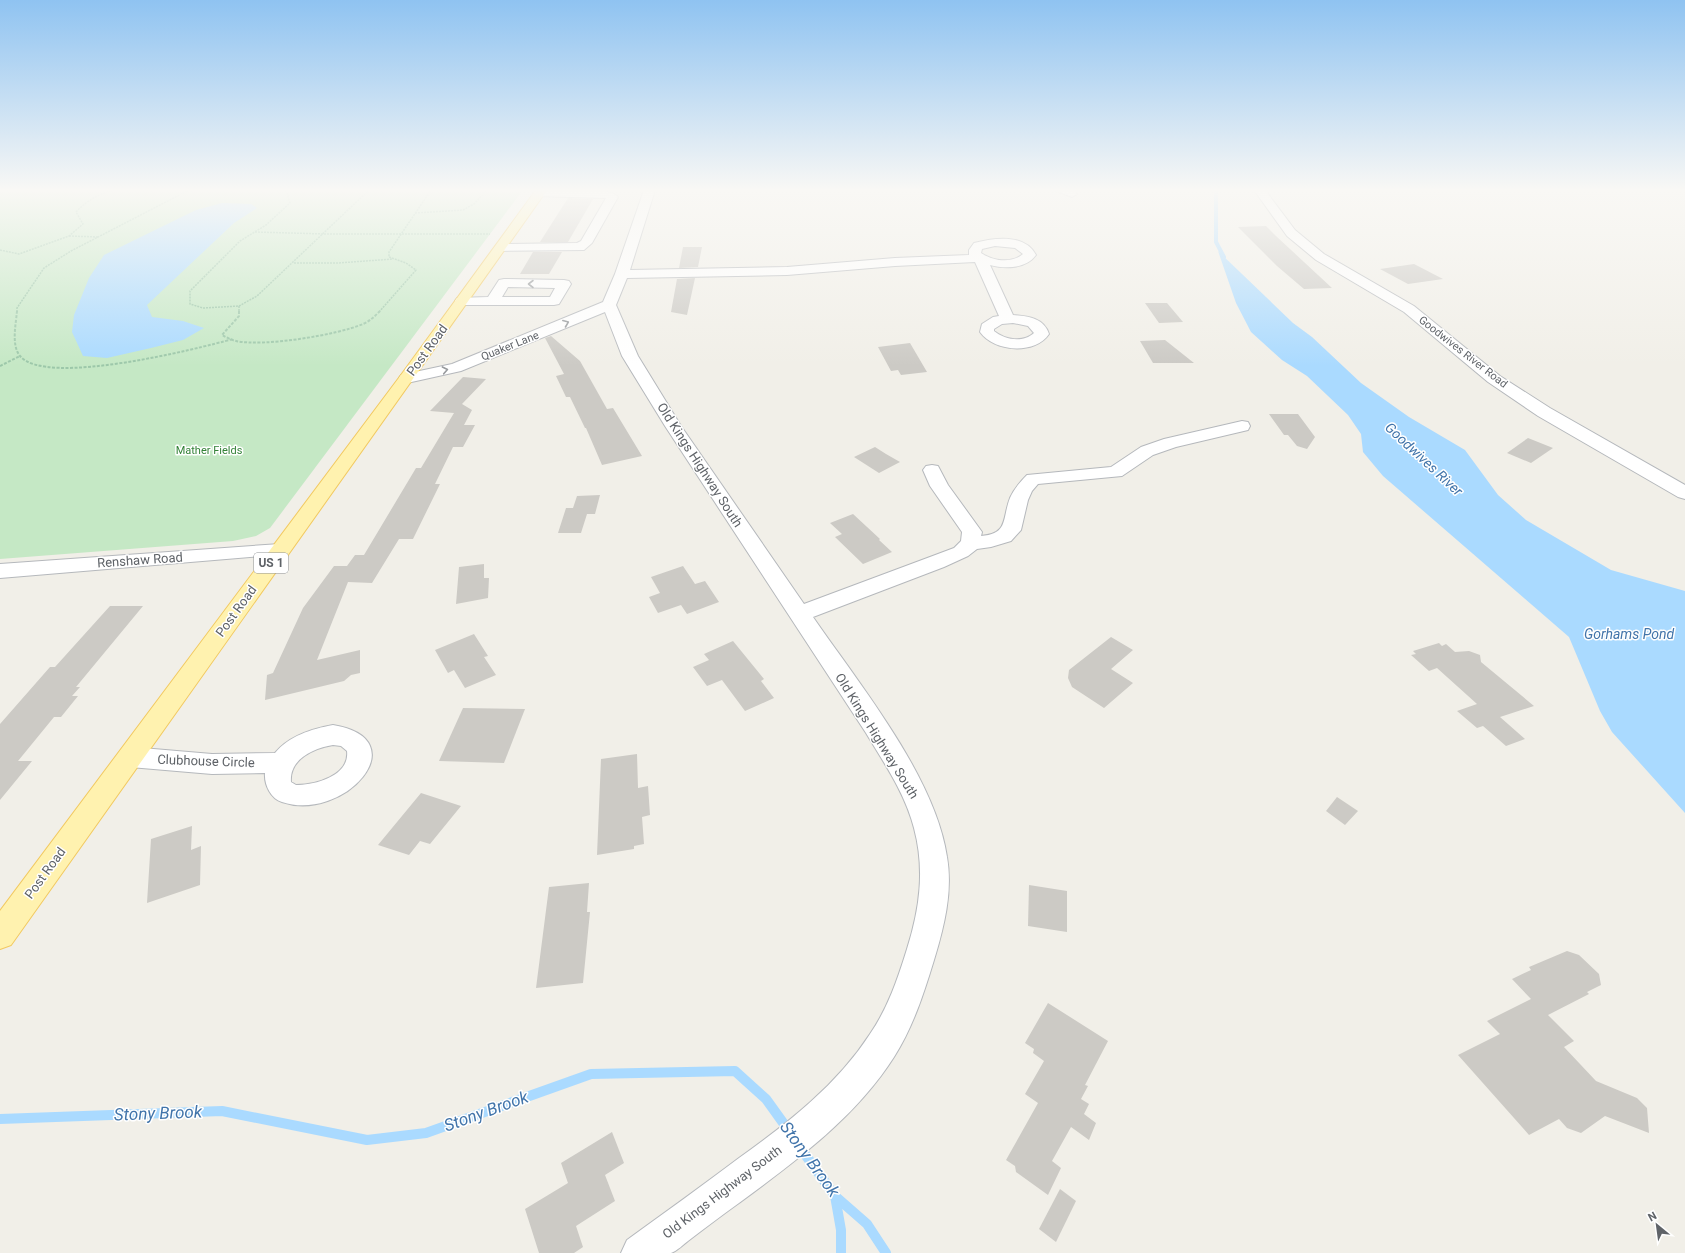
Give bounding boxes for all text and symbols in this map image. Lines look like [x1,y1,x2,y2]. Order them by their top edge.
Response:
one-way arrow [528,280,534,288]
street label: Goodwives River Road [1416,313,1510,391]
one-way arrow [563,319,570,327]
street label: Post Road [403,321,451,379]
street label: Quaker Lane [479,328,541,363]
one-way arrow [442,366,449,374]
street label: Old Kings Highway South [654,400,746,530]
water label: Goodwives River [1382,419,1466,499]
park label: Mather Fields [176,444,243,457]
street label: Renshaw Road [97,550,183,570]
road number: US 1 [254,553,288,573]
street label: Post Road [212,582,260,640]
water label: Gorhams Pond [1584,626,1674,642]
street label: Old Kings Highway South [832,670,922,802]
street label: Clubhouse Circle [157,752,255,770]
street label: Post Road [21,844,69,902]
water label: Stony Brook [441,1086,532,1136]
water label: Stony Brook [113,1101,203,1125]
water label: Stony Brook [776,1117,844,1201]
street label: Old Kings Highway South [660,1142,784,1242]
north arrow [1637,1205,1677,1245]
text: N [1646,1209,1659,1224]

